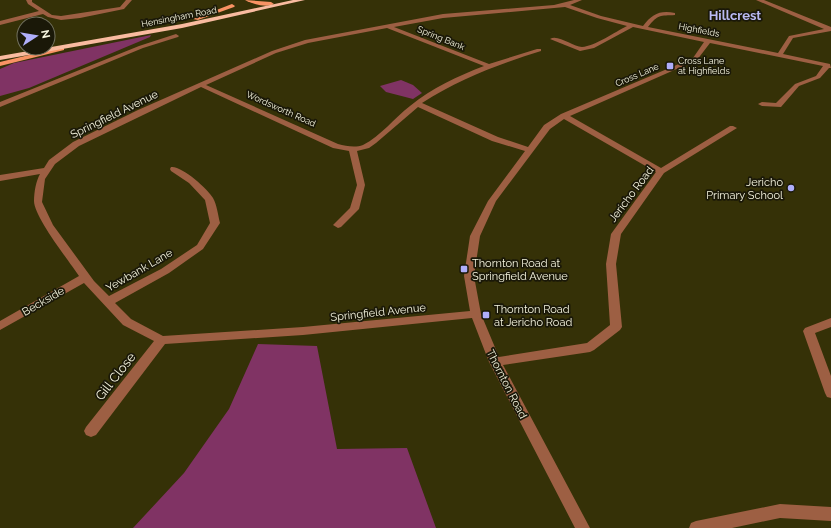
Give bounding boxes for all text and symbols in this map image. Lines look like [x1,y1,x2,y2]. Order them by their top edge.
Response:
street label: Hensingham Road [140,5,218,29]
district label: Hillcrest [709,8,761,23]
north arrow [16,16,56,56]
street label: Highfields [678,21,721,39]
street label: Spring Bank [416,24,466,52]
text: N [38,29,53,39]
place label: Cross Lane at Highfields [678,56,730,76]
street label: Cross Lane [614,61,661,89]
marker: Cross Lane at Highfields [665,61,675,71]
street label: Springfield Avenue [68,87,161,141]
street label: Wordsworth Road [245,89,318,129]
street label: Jericho Road [606,164,657,225]
place label: Jericho Primary School [706,176,783,202]
marker: Jericho Primary School [786,183,796,193]
street label: Yewbank Lane [104,246,175,295]
place label: Thornton Road at Springfield Avenue [472,257,568,283]
marker: Thornton Road at Springfield Avenue [459,264,469,274]
street label: Beckside [20,284,67,319]
street label: Springfield Avenue [330,301,427,324]
place label: Thornton Road at Jericho Road [494,303,572,329]
marker: Thornton Road at Jericho Road [481,310,491,320]
street label: Thornton Road [484,348,530,421]
street label: Gill Close [92,349,139,403]

